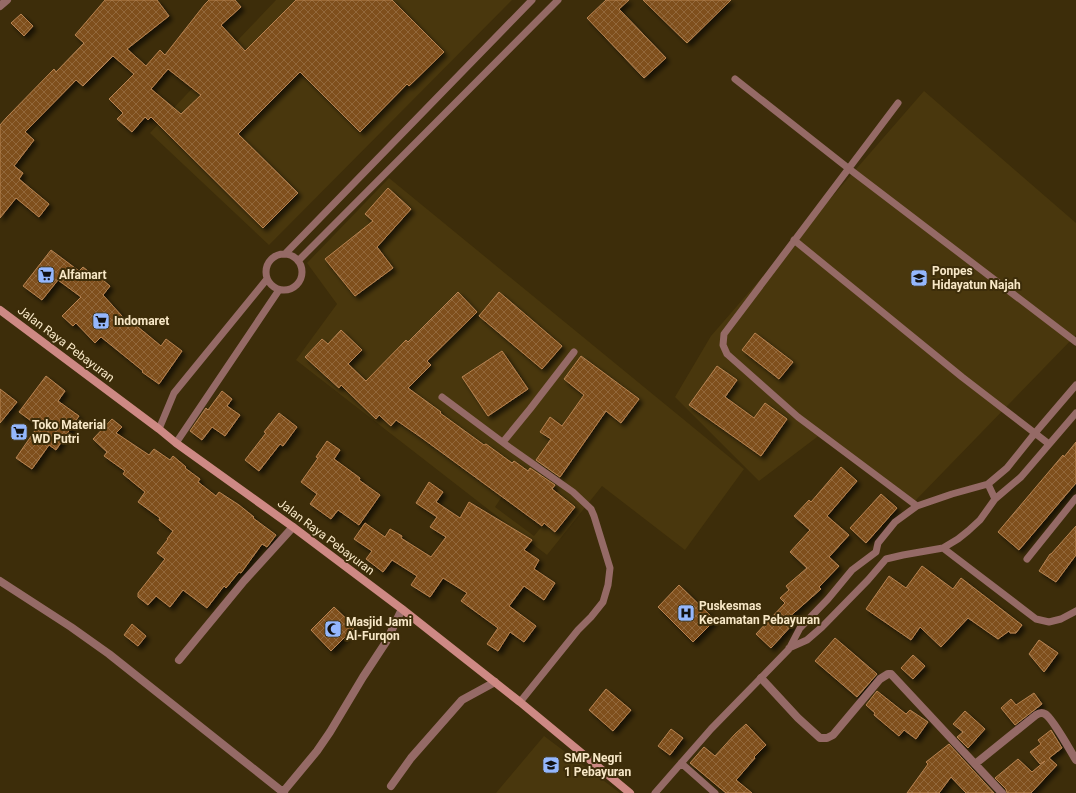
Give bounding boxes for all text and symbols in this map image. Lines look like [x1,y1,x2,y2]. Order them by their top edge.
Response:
place label: Ponpes Hidayatun Najah [932,264,1021,292]
supermarket icon: Alfamart [36,265,56,285]
place label: Alfamart [59,268,107,282]
school or university icon: Ponpes Hidayatun Najah [909,268,929,288]
street label: Jalan Raya Pebayuran [15,303,117,385]
supermarket icon: Indomaret [91,311,111,331]
place label: Indomaret [114,314,169,328]
place label: Toko Material WD Putri [32,418,106,446]
supermarket icon: Toko Material WD Putri [9,422,29,442]
street label: Jalan Raya Pebayuran [275,496,377,578]
place label: Puskesmas Kecamatan Pebayuran [699,599,820,627]
hospital icon: Puskesmas Kecamatan Pebayuran [676,603,696,623]
place label: Masjid Jami Al-Furqon [346,615,412,643]
mosque icon: Masjid Jami Al-Furqon [323,619,343,639]
place label: SMP Negri 1 Pebayuran [564,751,631,779]
school or university icon: SMP Negri 1 Pebayuran [541,755,561,775]

